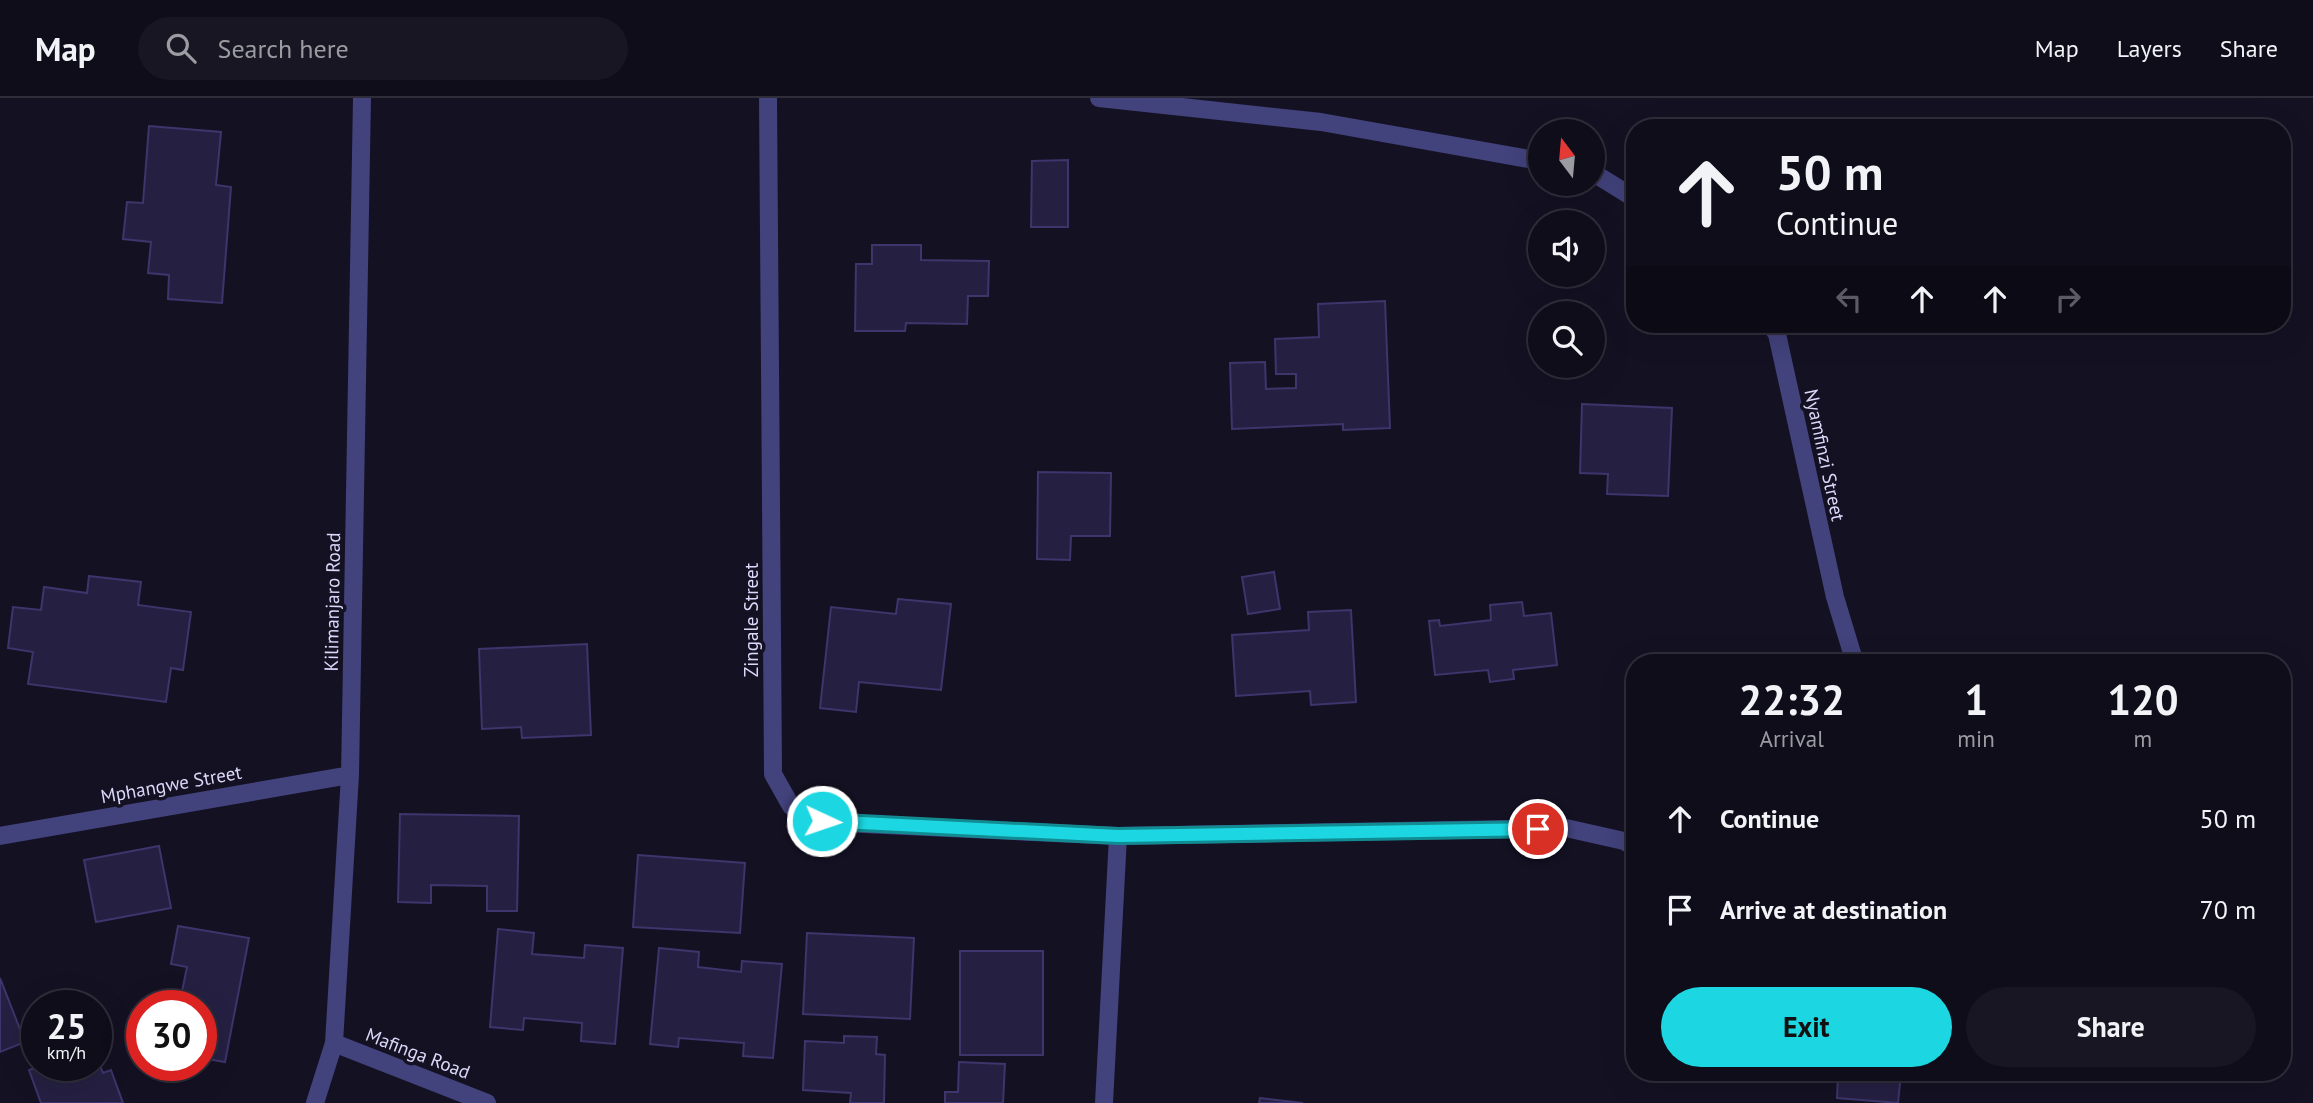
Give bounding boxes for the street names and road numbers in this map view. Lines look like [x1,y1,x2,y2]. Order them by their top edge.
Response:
street label: Nyamfinzi Street [1799,387,1851,524]
street label: Kilimanjaro Road [319,532,345,672]
street label: Zingale Street [739,562,763,677]
street label: Mphangwe Street [99,760,244,808]
street label: Mafinga Road [362,1022,474,1084]

